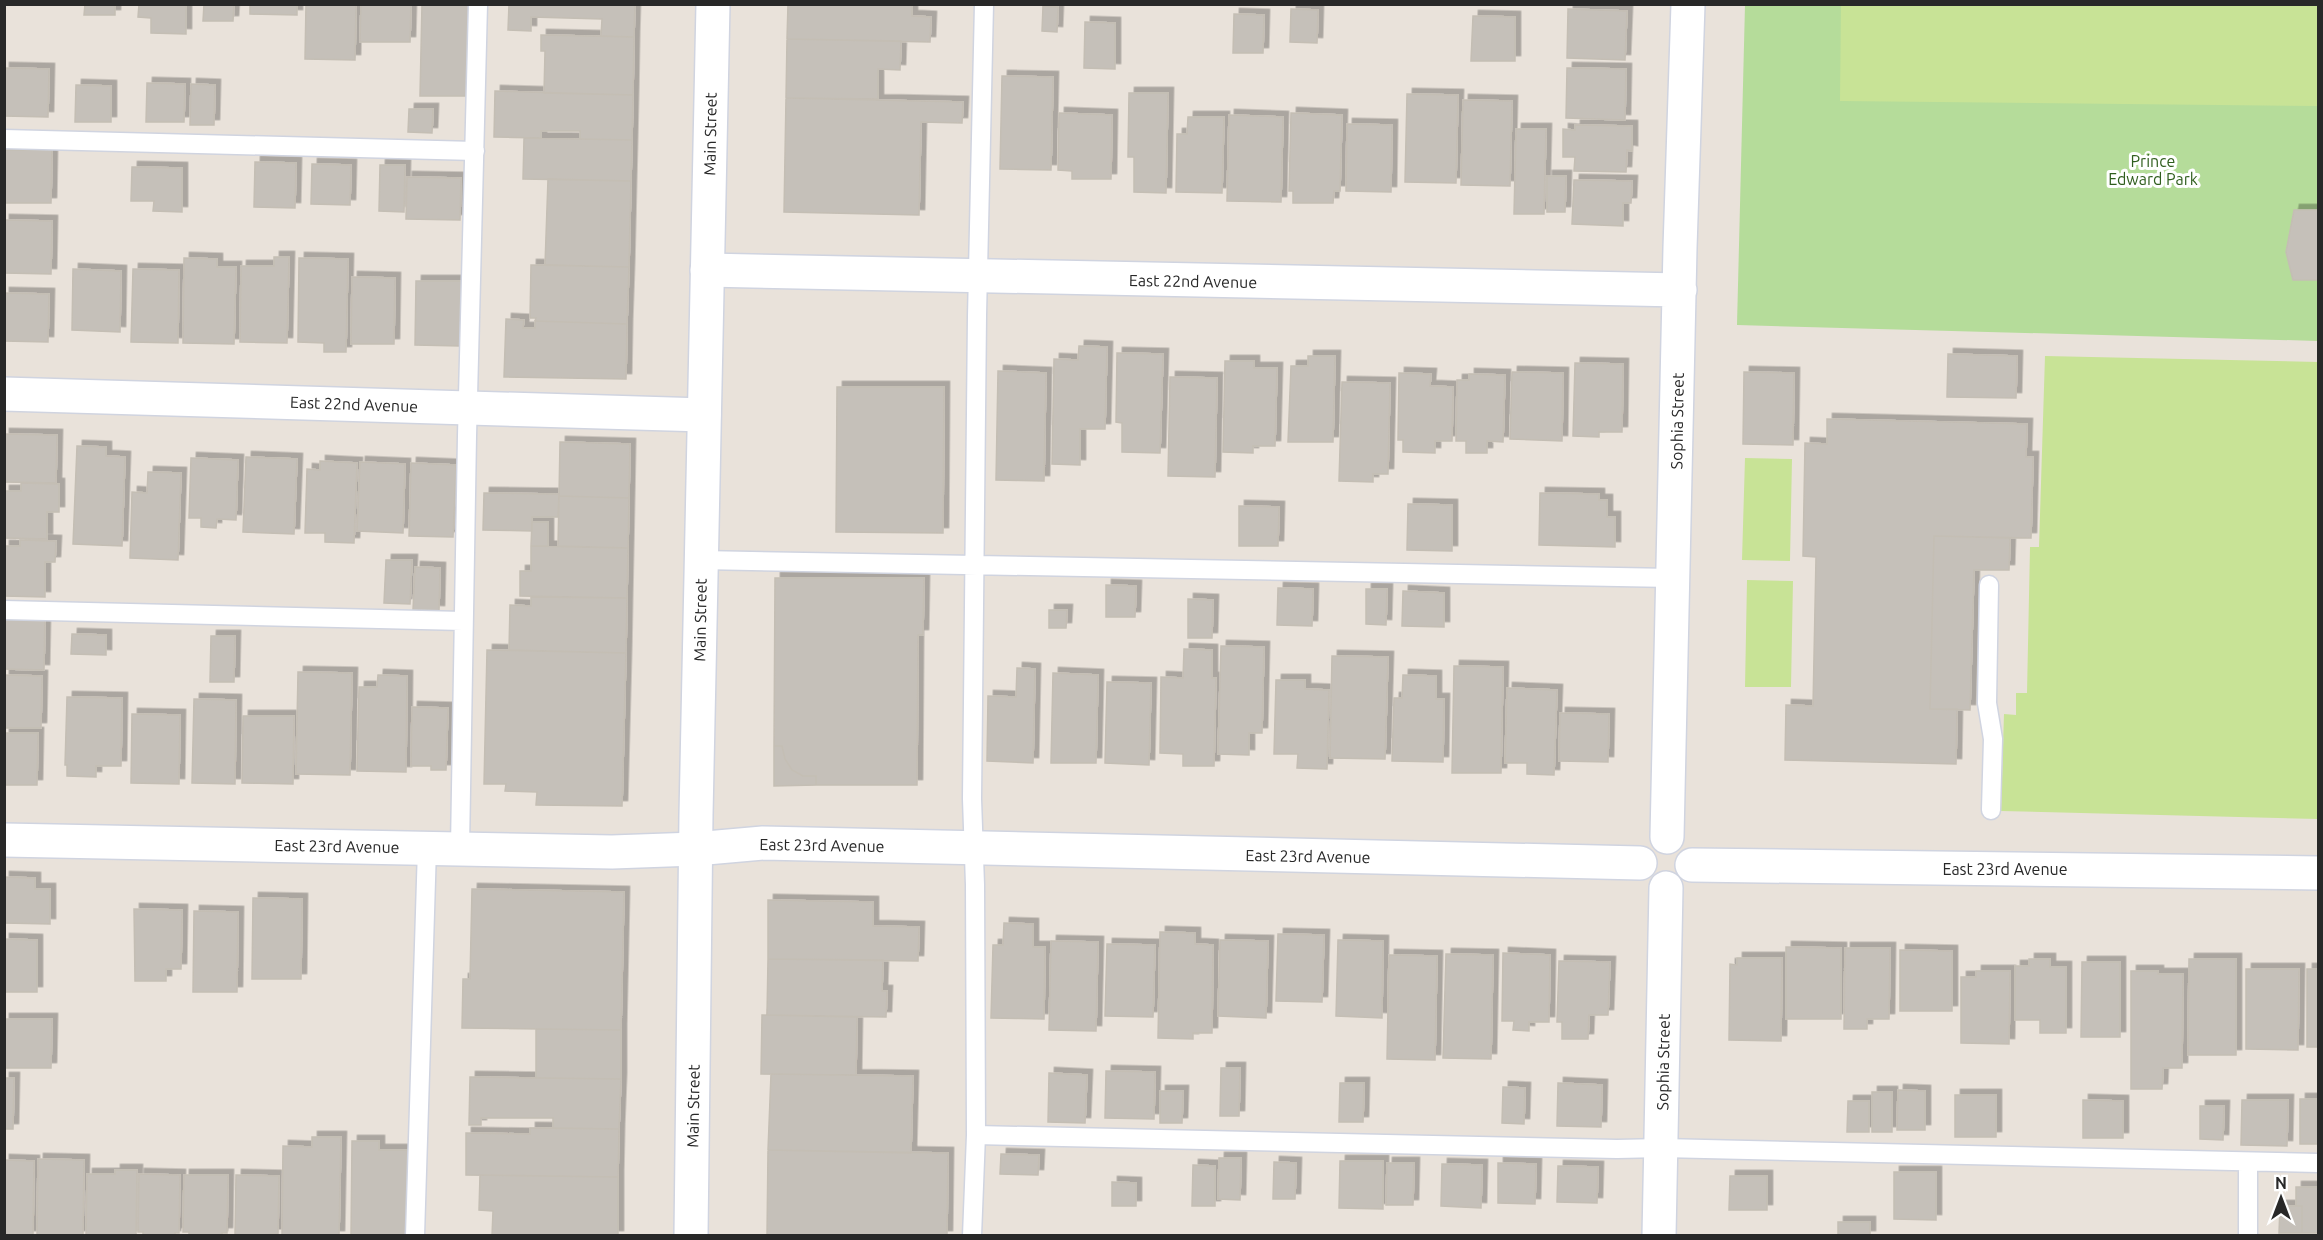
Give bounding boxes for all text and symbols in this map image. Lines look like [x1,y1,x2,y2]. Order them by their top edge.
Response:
street label: Main Street [700,91,720,176]
park label: Prince Edward Park [2108,152,2198,188]
street label: East 22nd Avenue [1129,271,1257,291]
street label: Sophia Street [1667,372,1687,470]
street label: East 22nd Avenue [290,393,418,415]
street label: Main Street [690,577,710,662]
street label: East 23rd Avenue [759,835,885,855]
street label: East 23rd Avenue [274,836,400,856]
street label: East 23rd Avenue [1245,846,1371,866]
street label: East 23rd Avenue [1942,860,2068,878]
street label: Sophia Street [1653,1013,1673,1111]
street label: Main Street [683,1063,703,1148]
north arrow [2251,1168,2311,1228]
text: N [2275,1174,2287,1192]

